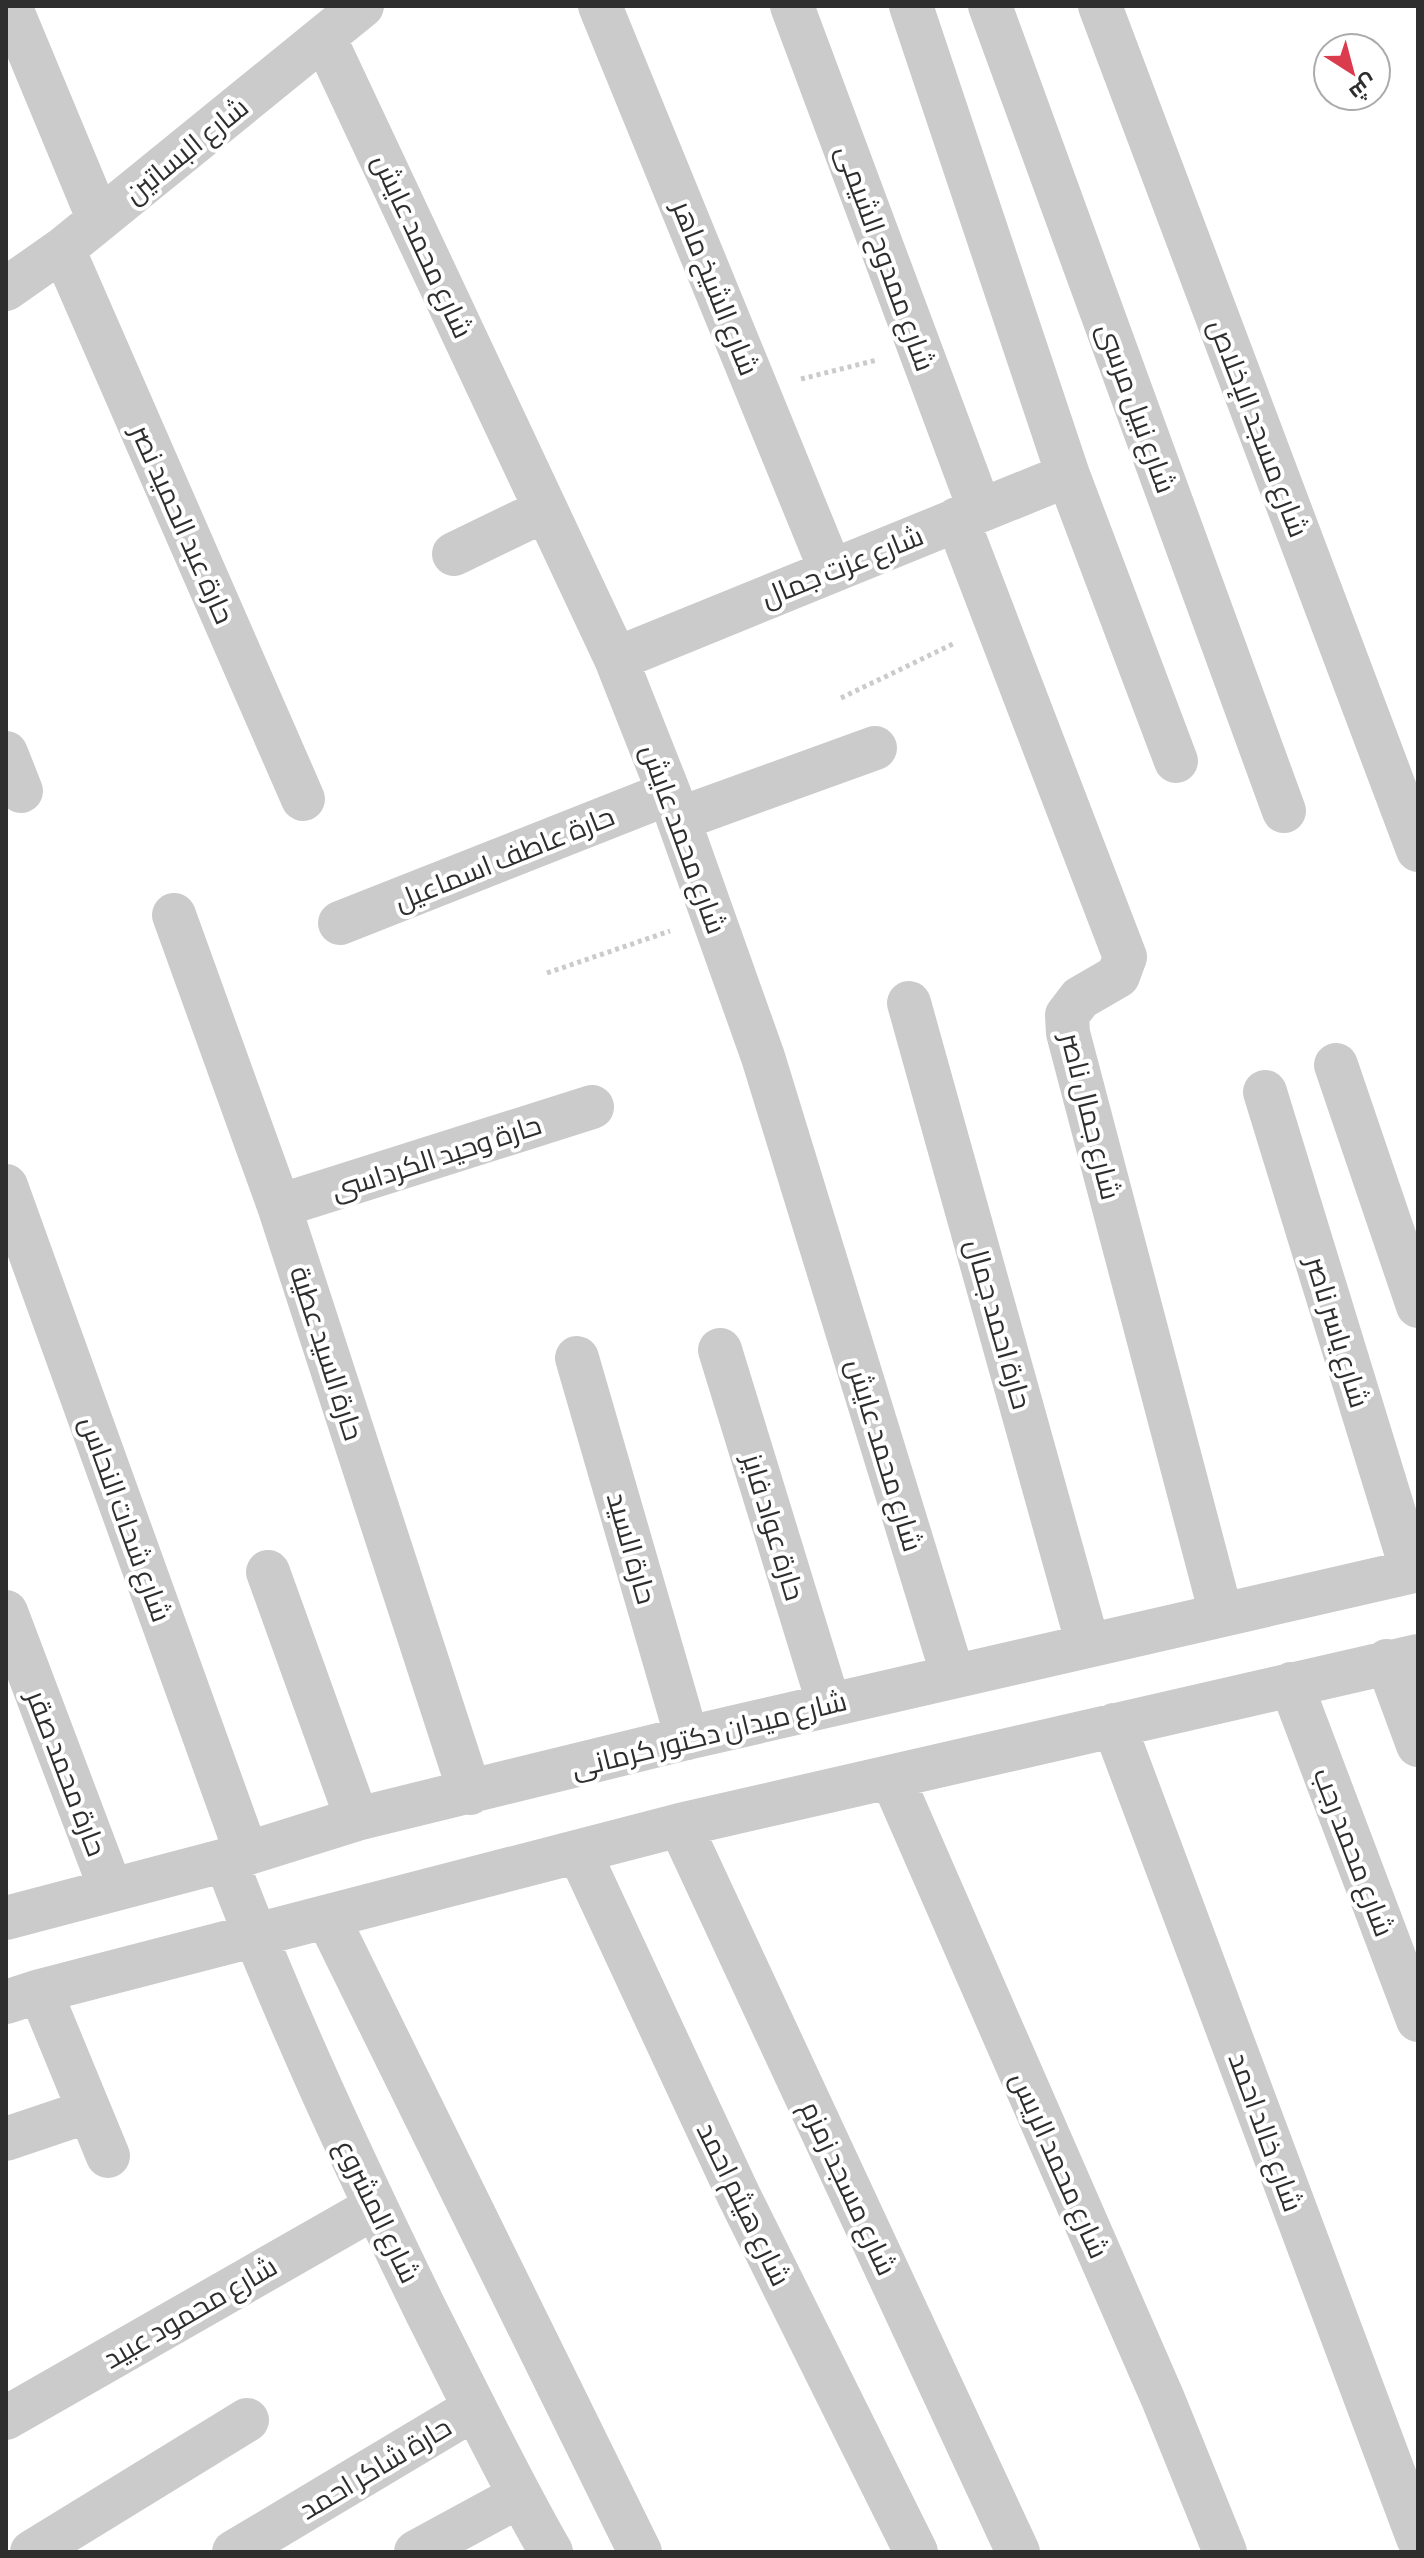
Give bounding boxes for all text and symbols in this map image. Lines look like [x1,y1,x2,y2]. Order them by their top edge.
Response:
north arrow [1312,32,1392,112]
text: ش [1344,69,1382,105]
street label: شارع البساتين [120,93,256,212]
street label: شارع ممدوح الشيمى [827,142,939,376]
street label: شارع محمد عايش [364,150,477,344]
street label: شارع الشيخ ماهر [663,195,763,381]
street label: شارع مسجد الإخلاص [1200,316,1312,542]
street label: شارع نبيل مرسى [1089,320,1180,498]
street label: حارة عبد الحميد نصر [124,419,238,628]
street label: شارع عزت جمال [757,522,929,616]
street label: شارع محمد عايش [632,741,730,939]
street label: حارة عاطف اسماعيل [391,803,619,918]
street label: شارع جمال ناصر [1051,1028,1124,1204]
street label: حارة وحيد الكرداسى [328,1112,545,1207]
street label: حارة احمد جمال [959,1237,1035,1413]
street label: شارع ياسر ناصر [1296,1251,1373,1412]
street label: حارة السيد عطية [284,1263,366,1444]
street label: شارع محمد عايش [838,1356,927,1556]
street label: شارع شحات النحاس [71,1413,175,1627]
street label: حارة عواد فايز [736,1449,808,1604]
street label: حارة السيد [601,1490,659,1608]
street label: حارة محمد صقر [20,1685,110,1860]
street label: شارع ميدان دكتور كرمانى [569,1687,851,1787]
street label: شارع محمد رجب [1304,1764,1398,1942]
street label: شارع خالد احمد [1220,2049,1307,2217]
street label: شارع محمد الريس [1002,2068,1113,2264]
street label: شارع مسجد زمزم [791,2097,901,2282]
street label: شارع هيثم احمد [687,2118,795,2293]
street label: شارع المشروع [327,2135,424,2289]
street label: شارع محمود عبيد [99,2252,284,2377]
street label: حارة شاكر احمد [295,2413,457,2526]

